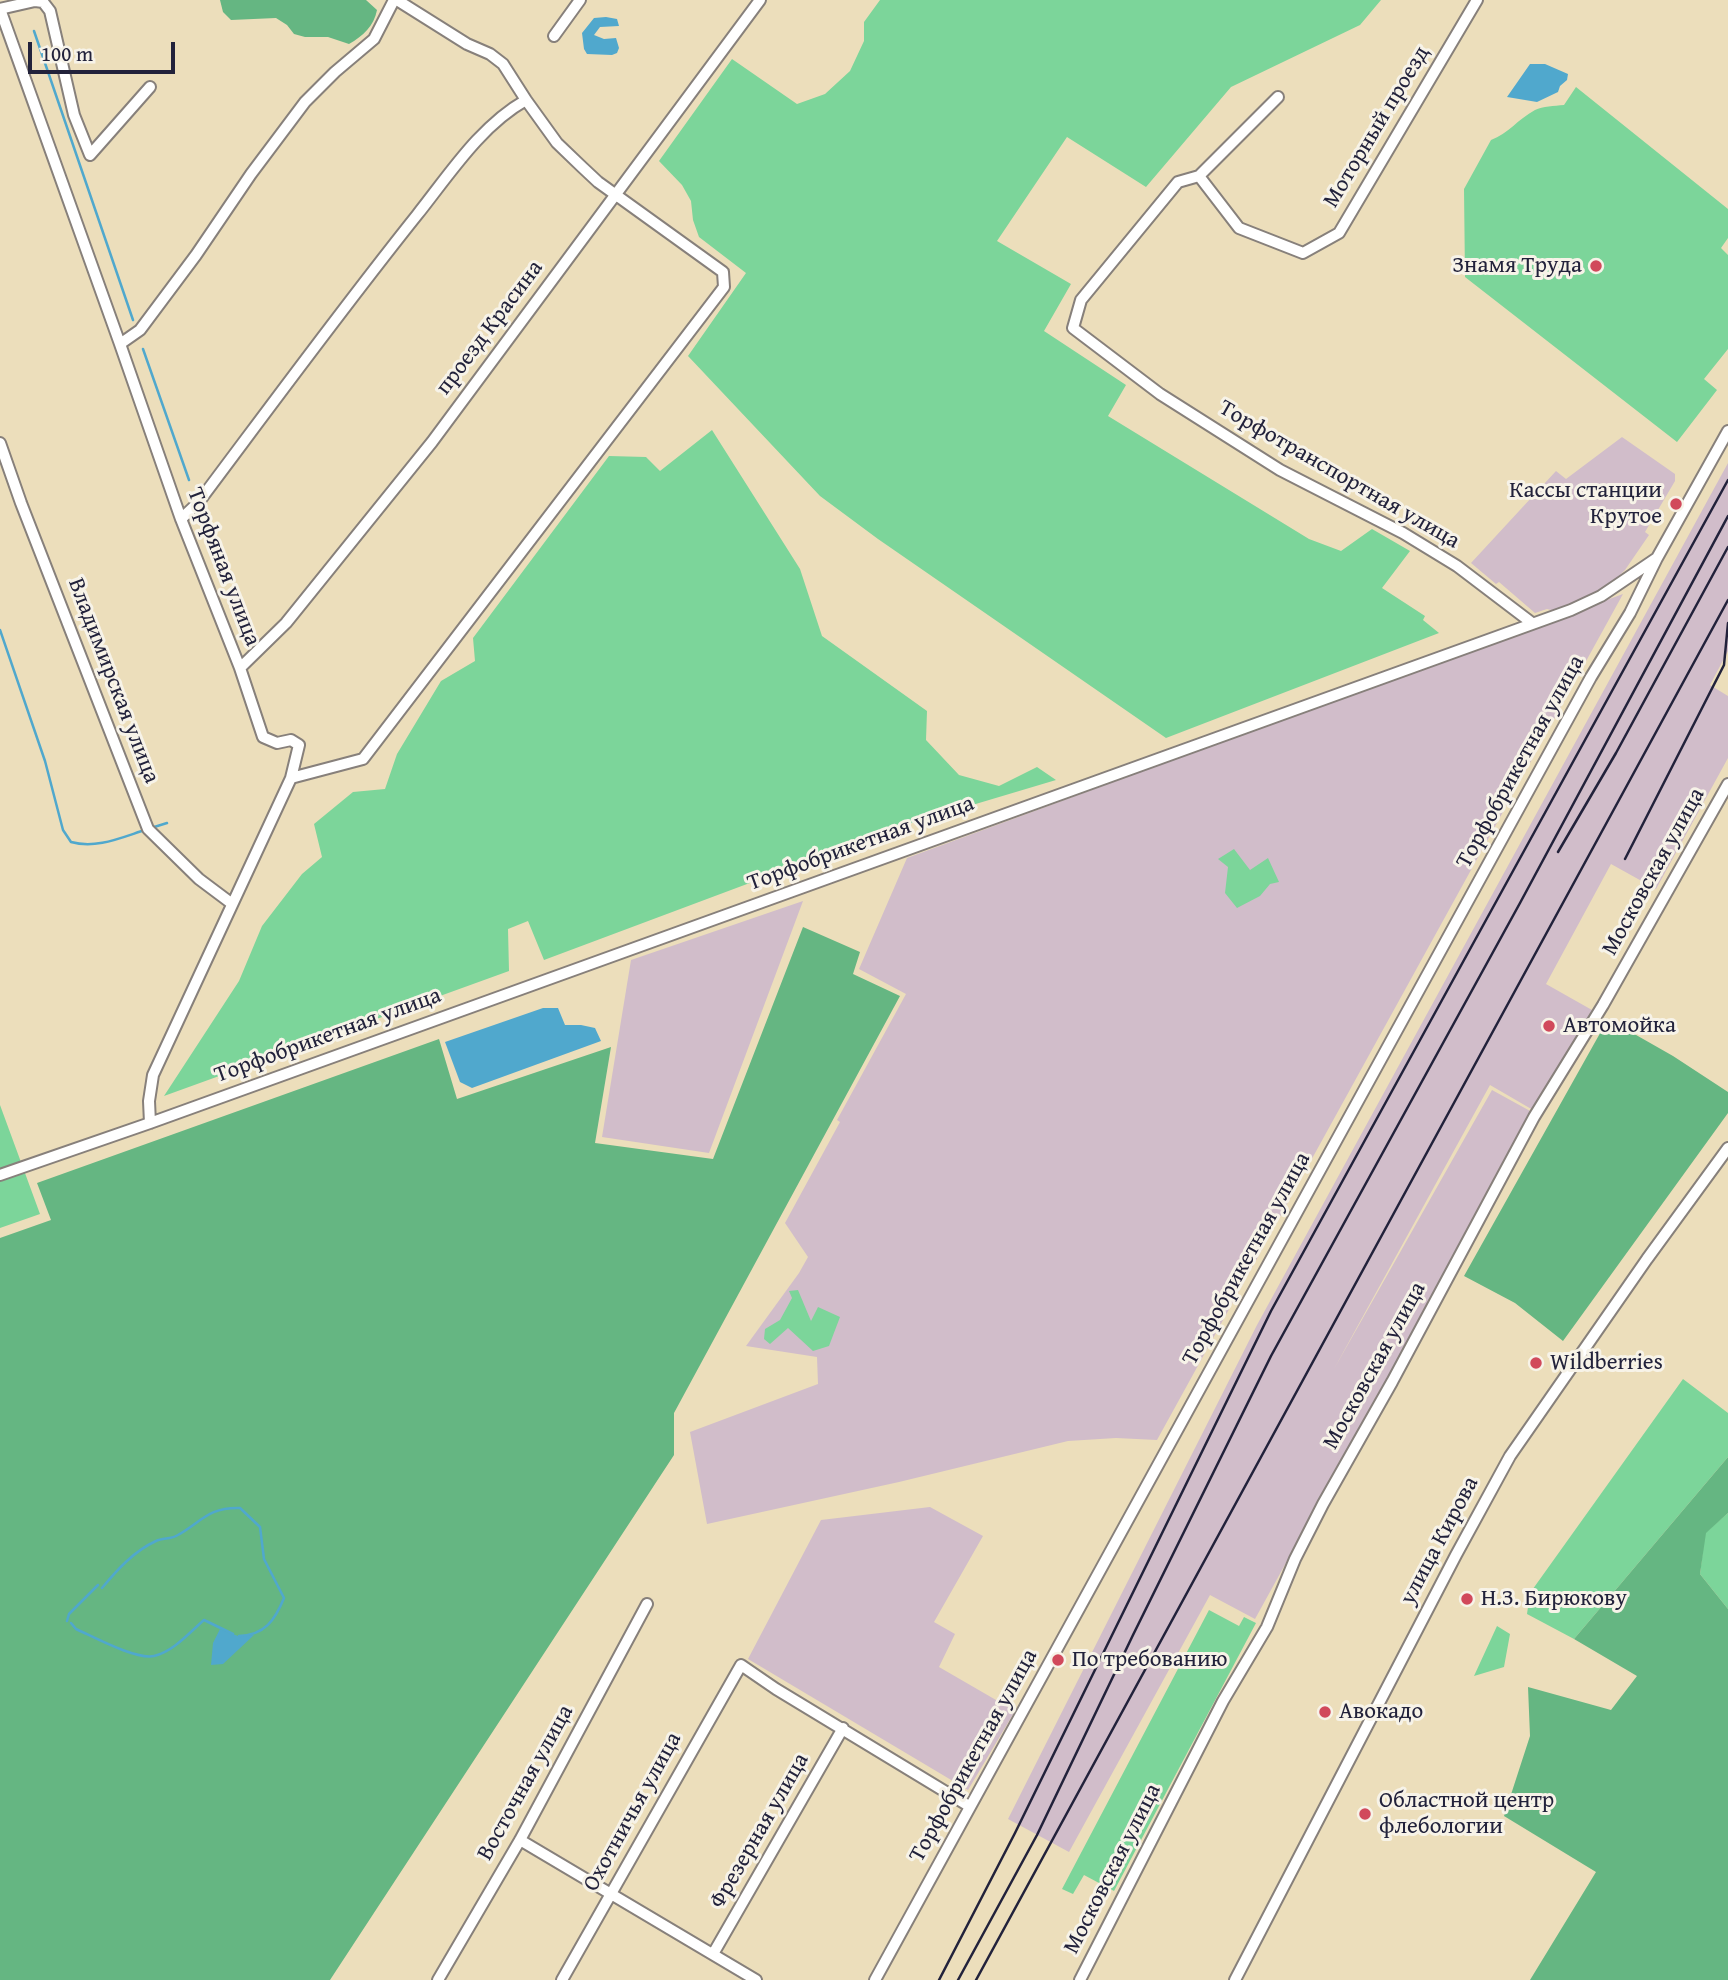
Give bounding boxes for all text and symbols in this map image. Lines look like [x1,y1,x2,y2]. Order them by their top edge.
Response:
scale bar [32,28,178,72]
text: 100 m [41,38,93,69]
street label: Моторный проезд [1318,41,1436,213]
place label: Знамя Труда [1452,252,1582,280]
street label: проезд Красина [430,255,550,401]
marker: Знамя Труда [1588,258,1604,274]
street label: Торфотранспортная улица [1214,395,1464,555]
place label: Кассы станции Крутое [1509,477,1662,531]
street label: Торфяная улица [180,484,266,650]
marker: Кассы станции Крутое [1668,496,1684,512]
street label: Владимирская улица [61,575,165,787]
street label: Торфобрикетная улица [1451,651,1591,873]
street label: Московская улица [1597,784,1711,960]
street label: Торфобрикетная улица [744,790,978,898]
street label: Торфобрикетная улица [211,982,445,1090]
place label: Автомойка [1563,1012,1676,1040]
marker: Автомойка [1541,1018,1557,1034]
street label: Торфобрикетная улица [1177,1148,1317,1370]
street label: Московская улица [1318,1278,1432,1454]
place label: Wildberries [1550,1349,1663,1377]
marker: Wildberries [1528,1355,1544,1371]
street label: улица Кирова [1395,1472,1485,1610]
place label: Н.З. Бирюкову [1481,1585,1627,1613]
marker: Н.З. Бирюкову [1459,1591,1475,1607]
street label: Торфобрикетная улица [904,1645,1044,1867]
place label: По требованию [1072,1646,1227,1674]
marker: По требованию [1050,1652,1066,1668]
place label: Авокадо [1339,1698,1423,1726]
street label: Восточная улица [472,1701,580,1865]
marker: Авокадо [1317,1704,1333,1720]
street label: Охотничья улица [578,1728,688,1896]
street label: Фрезерная улица [704,1749,816,1913]
street label: Московская улица [1058,1779,1168,1959]
place label: Областной центр флебологии [1379,1787,1554,1841]
marker: Областной центр флебологии [1357,1806,1373,1822]

